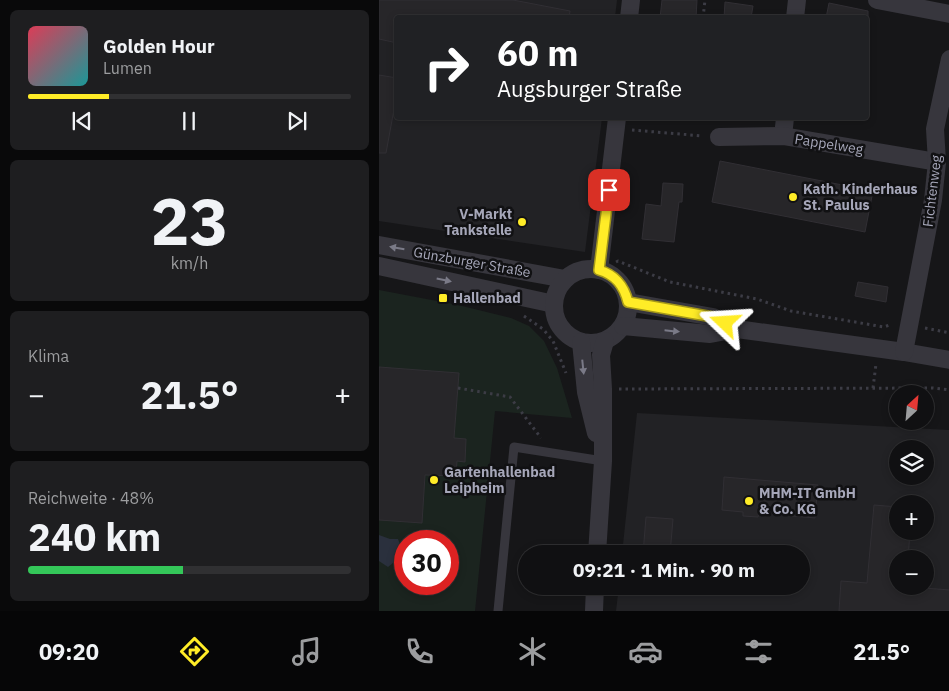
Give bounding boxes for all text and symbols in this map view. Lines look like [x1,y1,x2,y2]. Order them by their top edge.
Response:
text: 60 m [497,30,579,76]
text: Golden Hour [103,34,215,58]
icon: right [414,35,479,100]
text: Lumen [103,58,152,78]
text: Augsburger Straße [497,74,682,103]
icon: previous [68,107,96,135]
icon: pause [175,107,203,135]
icon: next [283,107,311,135]
street label: Pappelweg [793,130,865,158]
street label: Fichtenweg [919,153,945,228]
pin [588,169,630,211]
icon: arrive [595,176,623,204]
text: 23 [150,178,229,263]
place label: Kath. Kinderhaus St. Paulus [803,180,918,214]
marker: Kath. Kinderhaus St. Paulus [787,191,799,203]
place label: V-Markt Tankstelle [444,205,512,239]
marker: V-Markt Tankstelle [516,216,528,228]
street label: Günzburger Straße [412,243,532,281]
one-way arrow [388,244,404,252]
text: km/h [171,253,208,273]
one-way arrow [436,276,451,284]
place label: Hallenbad [453,289,521,307]
marker: Hallenbad [437,292,449,304]
position arrow [698,296,750,348]
one-way arrow [664,327,680,335]
text: Klima [28,346,69,366]
one-way arrow [579,359,587,375]
text: 21.5° [140,370,239,419]
text: − [28,376,45,413]
text: + [334,376,351,413]
north arrow [889,385,934,430]
map controls [889,385,934,595]
button: layers [889,440,934,485]
place label: Gartenhallenbad Leipheim [444,463,555,497]
marker: Gartenhallenbad Leipheim [428,474,440,486]
place label: MHM-IT GmbH & Co. KG [759,484,856,518]
text: Reichweite · 48% [28,488,154,508]
marker: MHM-IT GmbH & Co. KG [743,495,755,507]
button: + [889,495,934,540]
text: 240 km [28,512,161,561]
speed limit sign: 30 [394,530,459,595]
button: − [889,550,934,595]
text: 09:21 · 1 Min. · 90 m [573,558,755,582]
icon: directions [177,634,212,669]
icon: music [289,634,324,669]
icon: phone [402,634,437,669]
icon: climate [515,634,550,669]
icon: car [628,634,663,669]
icon: filters [741,634,776,669]
text: 09:20 [39,637,99,666]
text: 21.5° [853,637,910,666]

